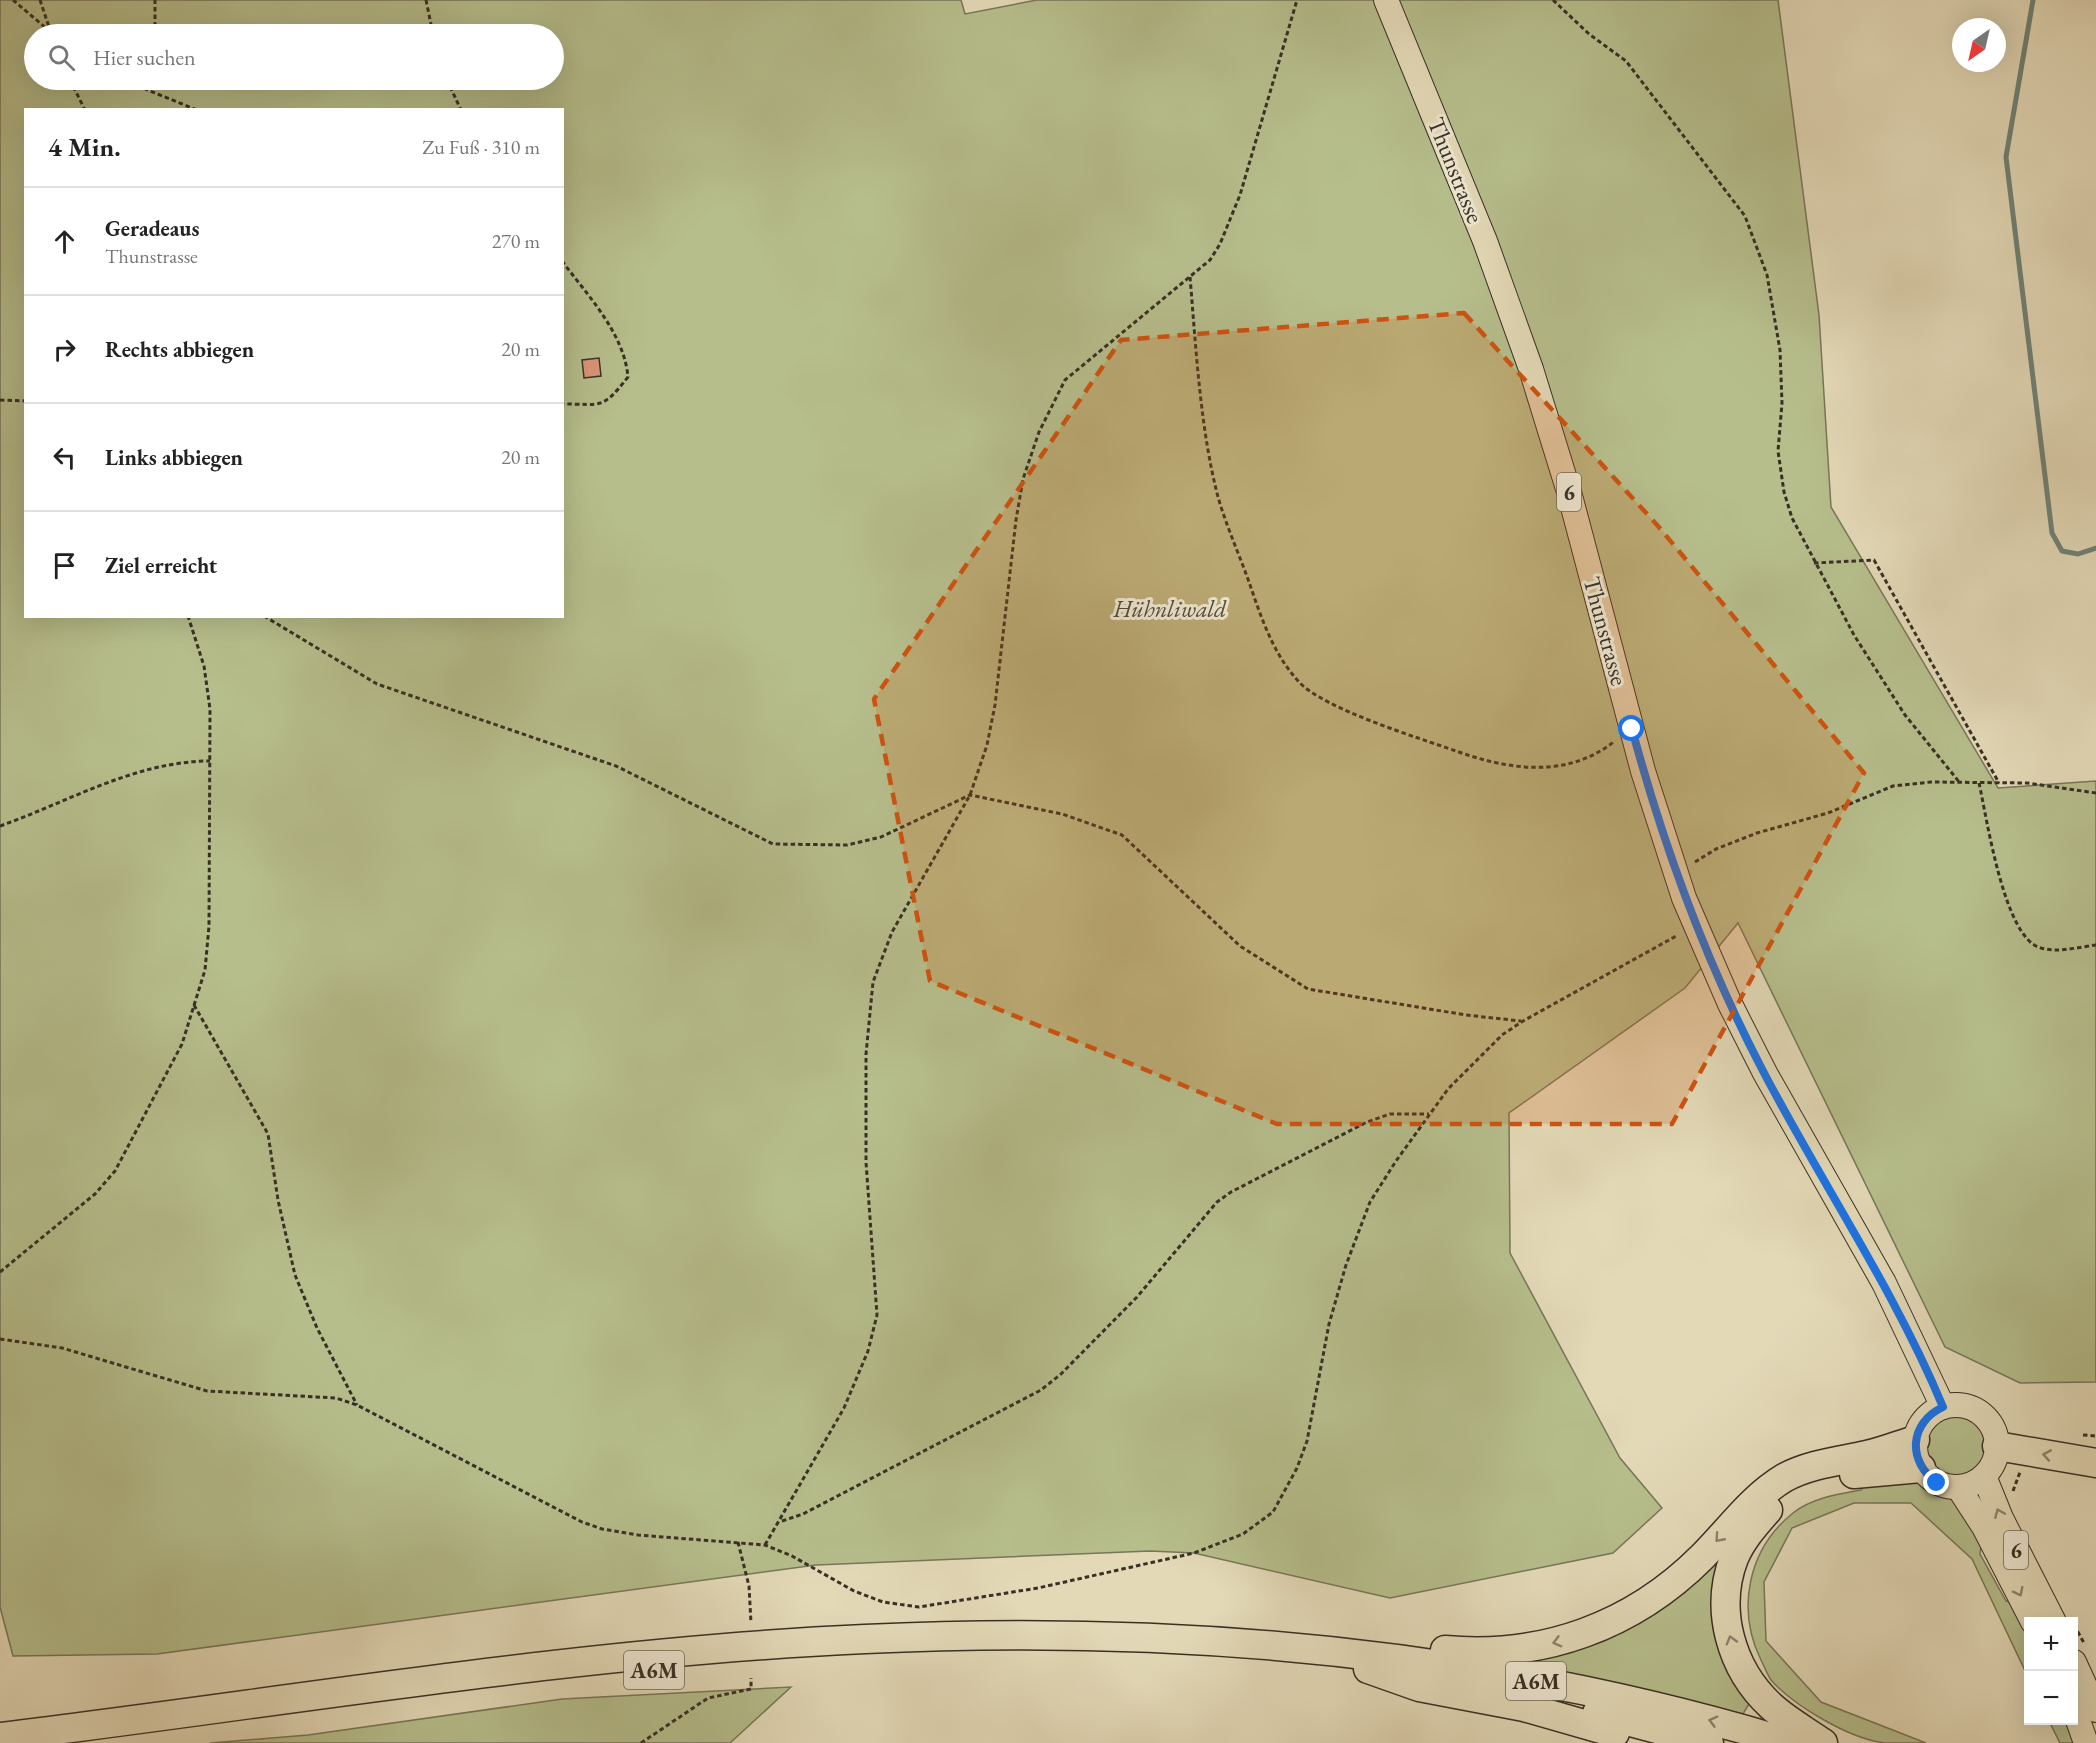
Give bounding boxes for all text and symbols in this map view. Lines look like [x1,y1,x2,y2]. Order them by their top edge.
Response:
north arrow [1952,18,2006,72]
search box [24,24,564,90]
icon: search [45,41,78,74]
text: Hier suchen [93,43,196,72]
street label: Thunstrasse [1421,112,1491,228]
text: 4 Min. [48,130,121,164]
text: Zu Fuß · 310 m [422,134,540,160]
text: Geradeaus [105,214,199,243]
icon: ahead [48,225,81,258]
text: 270 m [492,228,540,254]
text: Thunstrasse [105,243,198,269]
icon: right [48,333,81,366]
text: Rechts abbiegen [105,335,254,364]
text: 20 m [501,336,540,362]
icon: left [48,441,81,474]
text: Links abbiegen [105,443,243,472]
text: 20 m [501,444,540,470]
road number: 6 [1557,473,1581,511]
icon: arrive [48,549,81,582]
text: Ziel erreicht [105,551,217,580]
street label: Thunstrasse [1577,573,1635,689]
park label: Hühnliwald [1113,593,1227,624]
route start [1618,715,1644,741]
one-way arrow [2042,1449,2052,1462]
route end [1923,1469,1949,1495]
one-way arrow [1994,1508,2006,1519]
road number: 6 [2004,1531,2028,1569]
one-way arrow [1715,1532,1726,1542]
one-way arrow [2011,1586,2023,1597]
map controls [2024,1617,2078,1725]
button: + [2024,1617,2078,1671]
one-way arrow [1552,1635,1563,1647]
one-way arrow [1726,1635,1738,1646]
road number: A6M [624,1651,684,1689]
road number: A6M [1506,1662,1566,1700]
button: − [2024,1671,2078,1725]
one-way arrow [1708,1716,1719,1728]

